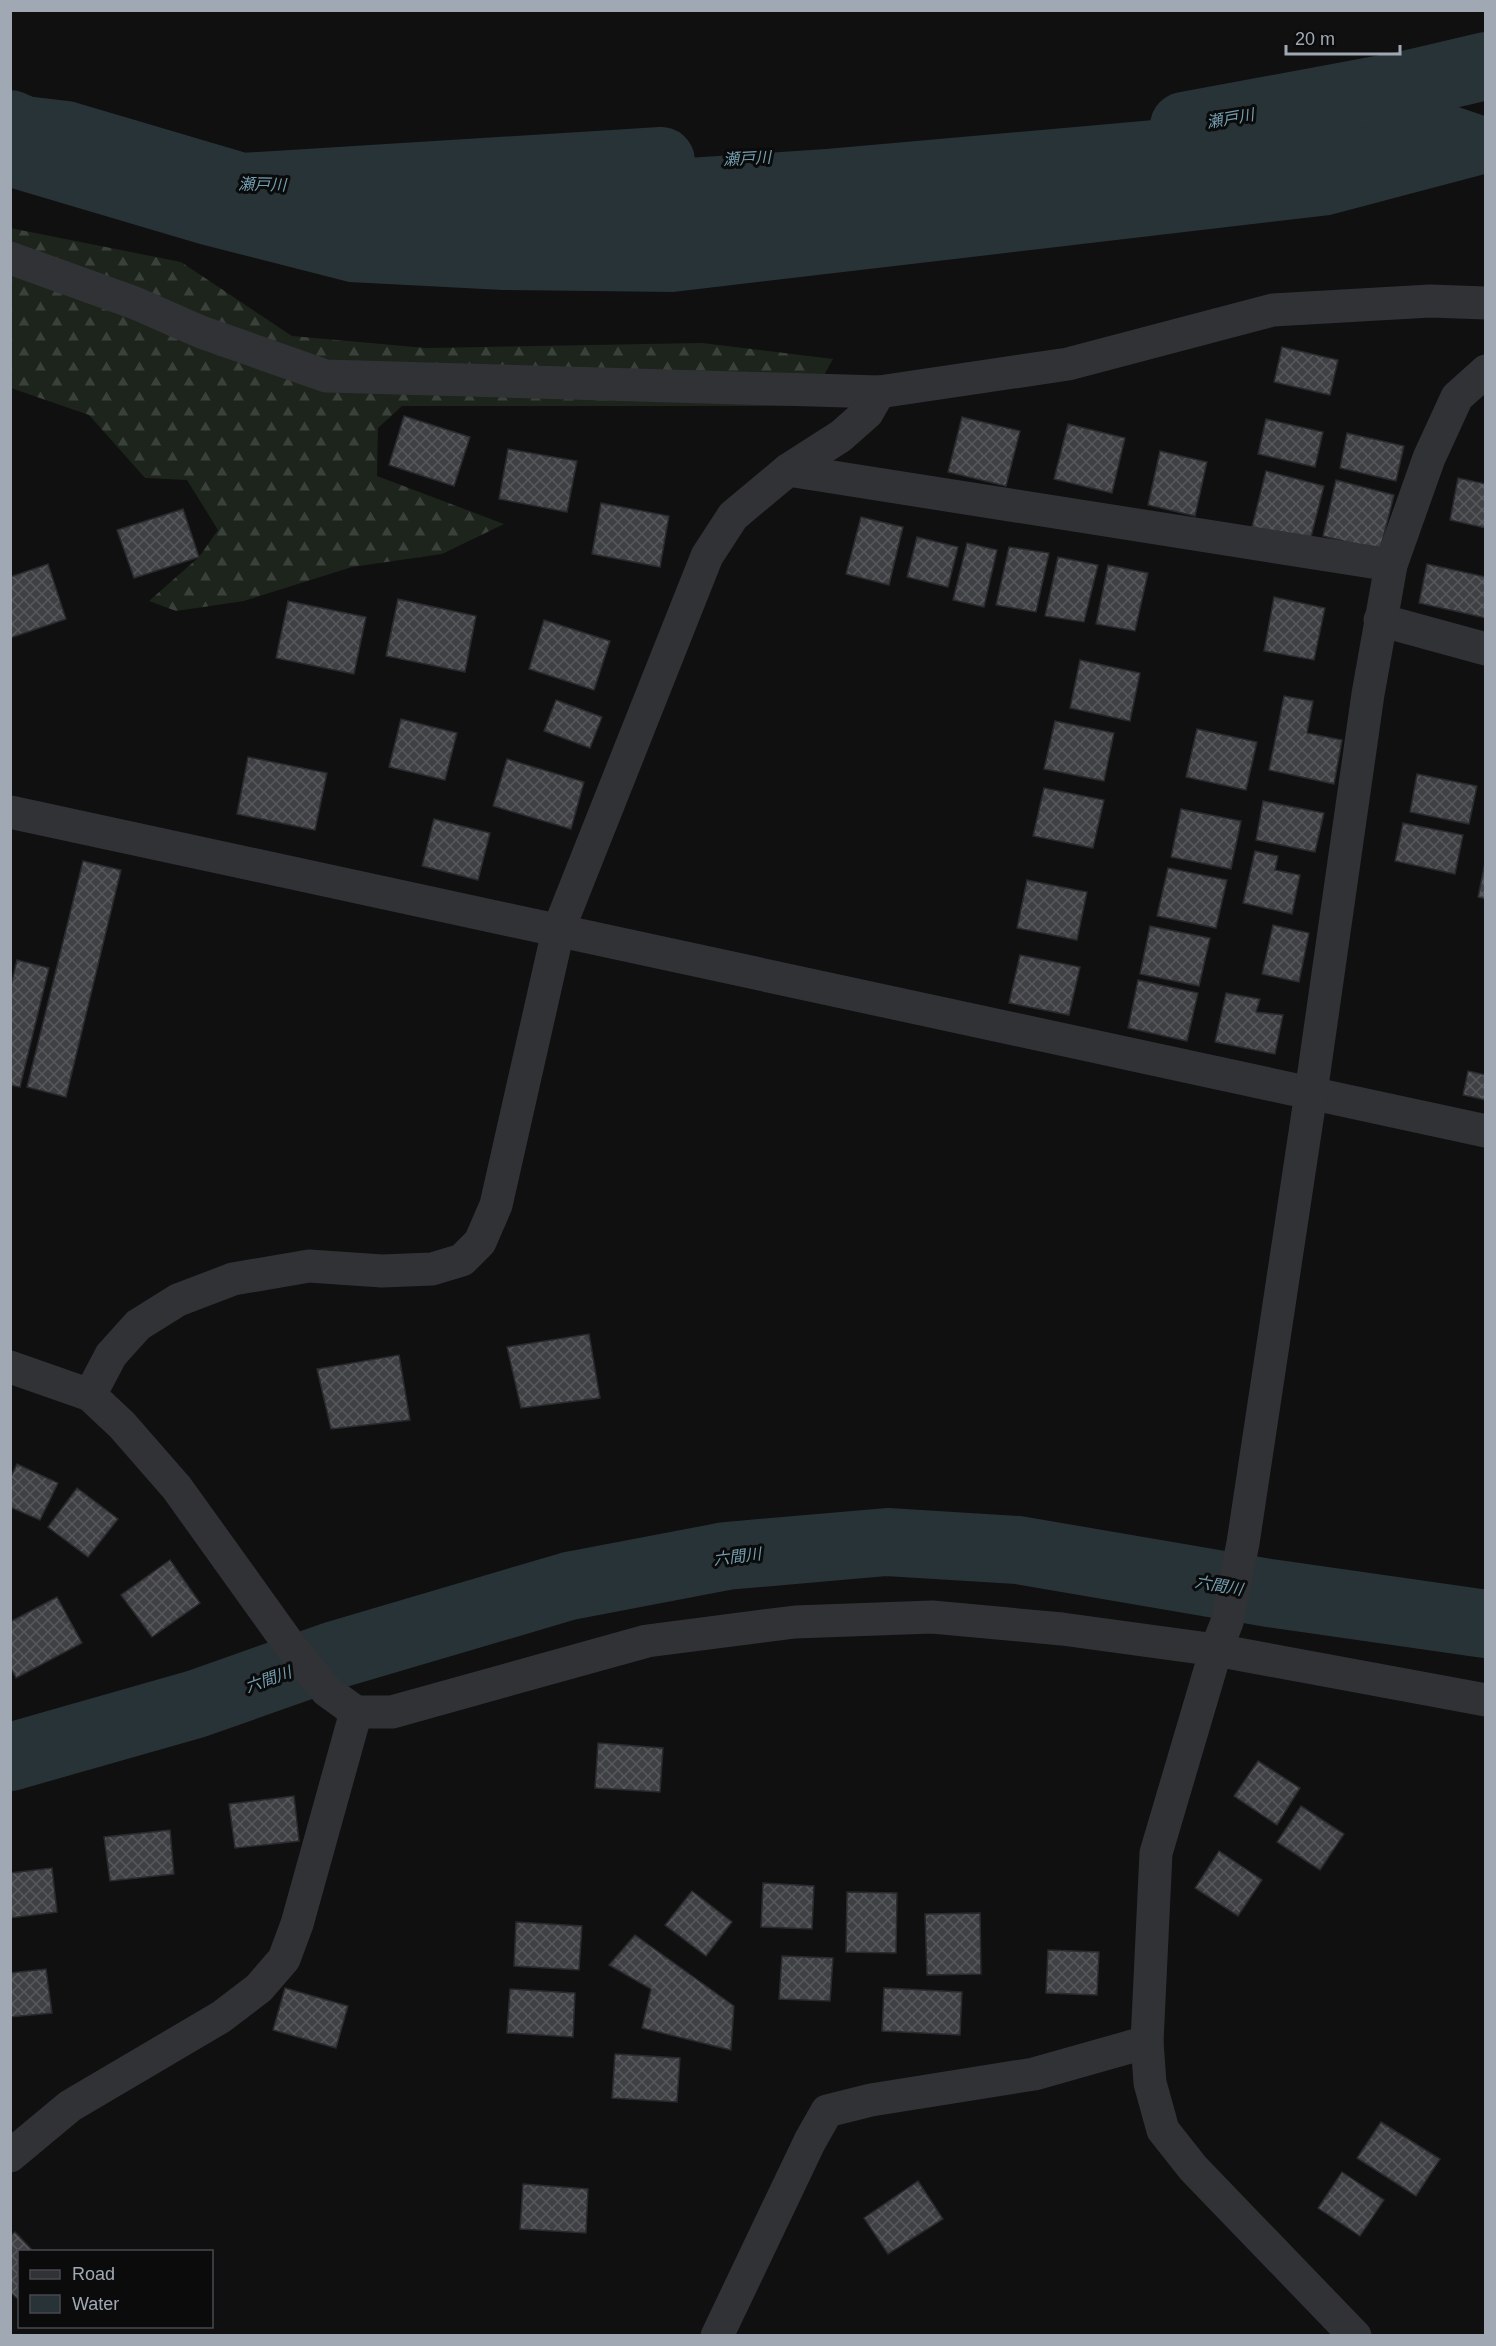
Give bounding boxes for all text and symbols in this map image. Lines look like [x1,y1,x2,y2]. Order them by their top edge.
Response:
scale bar [1286,18,1400,56]
text: 20 m [1295,29,1335,49]
water label: 瀬戸川 [1205,106,1257,131]
water label: 瀬戸川 [723,149,773,168]
water label: 瀬戸川 [238,176,288,193]
water label: 六間川 [712,1545,764,1568]
water label: 六間川 [1194,1573,1246,1598]
water label: 六間川 [243,1663,296,1696]
legend [18,2250,213,2328]
text: Road [72,2264,115,2284]
text: Water [72,2294,119,2314]

